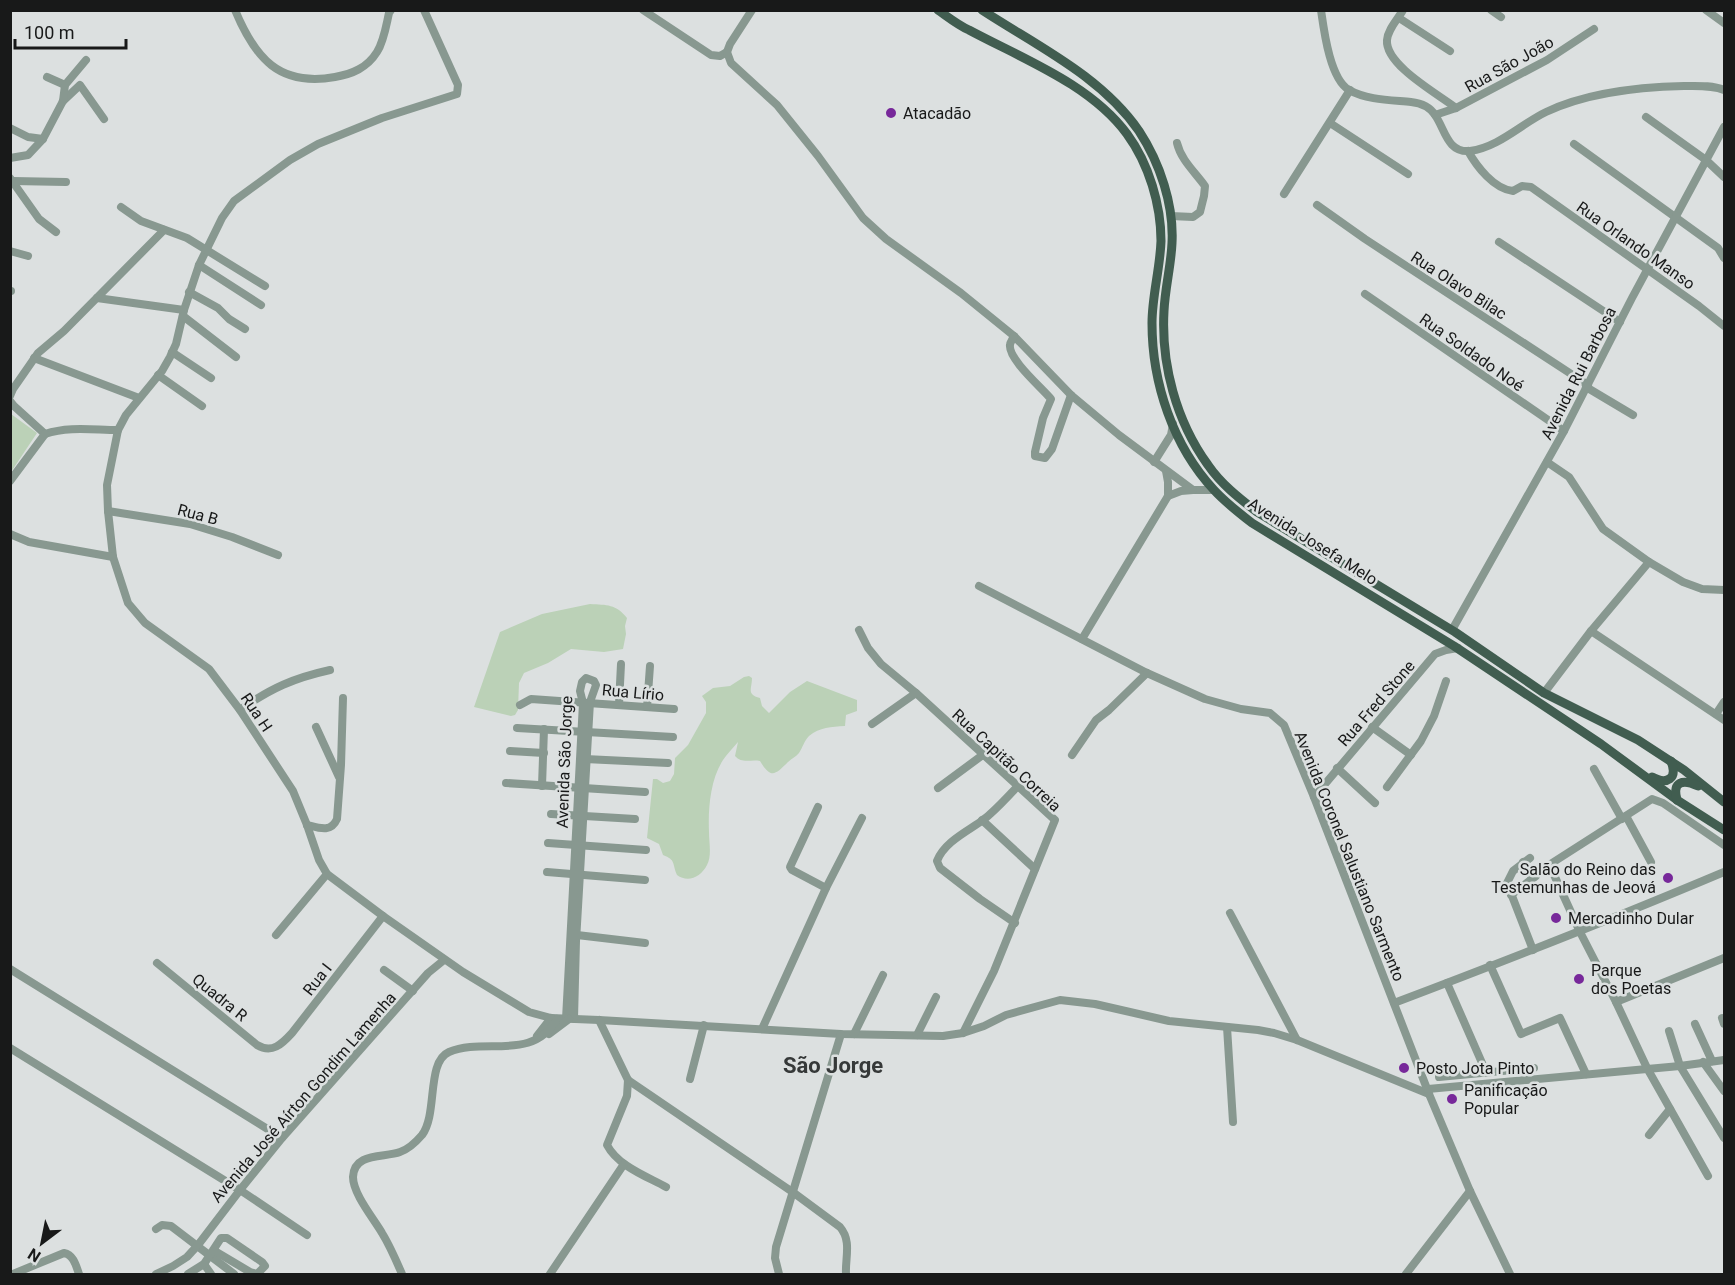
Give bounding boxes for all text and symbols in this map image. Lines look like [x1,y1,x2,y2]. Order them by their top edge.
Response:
scale bar [15,12,126,50]
text: 100 m [24,22,75,43]
street label: Rua São João [1462,32,1557,97]
place label: Atacadão [903,104,971,123]
marker: Atacadão [884,106,898,120]
street label: Rua Orlando Manso [1573,197,1699,293]
street label: Rua Olavo Bilac [1407,247,1510,323]
street label: Avenida Rui Barbosa [1537,304,1620,443]
street label: Rua Soldado Noé [1416,309,1527,395]
street label: Avenida Josefa Melo [1245,494,1381,589]
street label: Rua B [175,500,220,529]
street label: Rua Fred Stone [1334,656,1419,750]
street label: Rua Lírio [601,680,665,705]
street label: Rua H [237,689,276,735]
street label: Avenida São Jorge [553,695,576,829]
street label: Rua Capitão Correia [948,705,1065,816]
street label: Avenida Coronel Salustiano Sarmento [1291,728,1409,984]
place label: Salão do Reino das Testemunhas de Jeová [1491,860,1656,897]
marker: Salão do Reino das Testemunhas de Jeová [1661,871,1675,885]
place label: Mercadinho Dular [1568,909,1694,928]
marker: Mercadinho Dular [1549,911,1563,925]
street label: Rua I [299,959,336,999]
place label: Parque dos Poetas [1591,961,1671,998]
street label: Quadra R [188,969,251,1025]
marker: Parque dos Poetas [1572,972,1586,986]
street label: Avenida José Aírton Gondim Lamenha [207,988,400,1206]
district label: São Jorge [783,1053,883,1078]
place label: Posto Jota Pinto [1416,1059,1534,1078]
marker: Posto Jota Pinto [1397,1061,1411,1075]
place label: Panificação Popular [1464,1081,1548,1118]
marker: Panificação Popular [1445,1092,1459,1106]
north arrow [12,1213,72,1273]
text: N [24,1244,44,1266]

